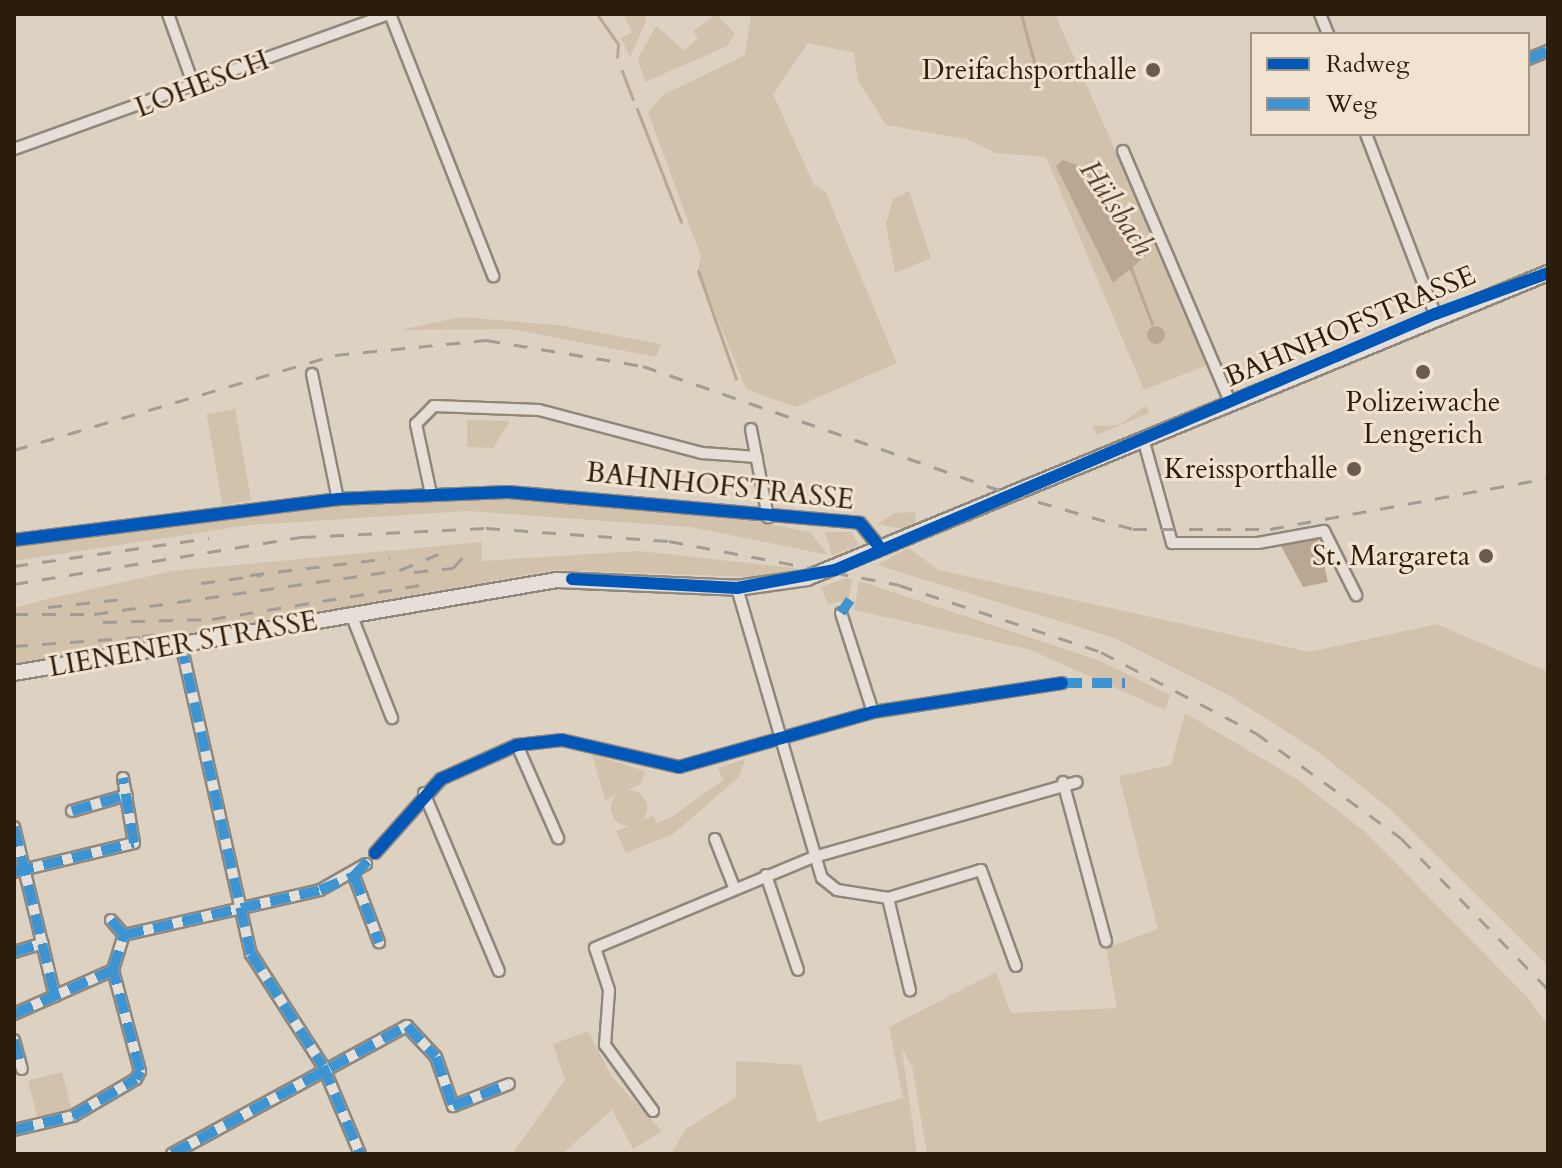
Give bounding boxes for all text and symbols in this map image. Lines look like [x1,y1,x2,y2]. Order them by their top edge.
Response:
legend [1250,32,1530,136]
street label: LOHESCH [130,43,274,125]
text: Radweg [1326,48,1409,81]
place label: Dreifachsporthalle [922,53,1137,87]
marker: Dreifachsporthalle [1144,61,1162,79]
text: Weg [1326,88,1377,121]
water label: Hülsbach [1071,153,1161,263]
street label: BAHNHOFSTRASSE [1220,258,1480,394]
marker: Polizeiwache Lengerich [1414,363,1432,381]
place label: Polizeiwache Lengerich [1345,385,1501,451]
place label: Kreissporthalle [1164,452,1338,486]
street label: BAHNHOFSTRASSE [584,455,856,517]
marker: Kreissporthalle [1345,460,1363,478]
place label: St. Margareta [1312,539,1470,573]
marker: St. Margareta [1477,547,1495,565]
street label: LIENENER STRASSE [46,604,320,684]

